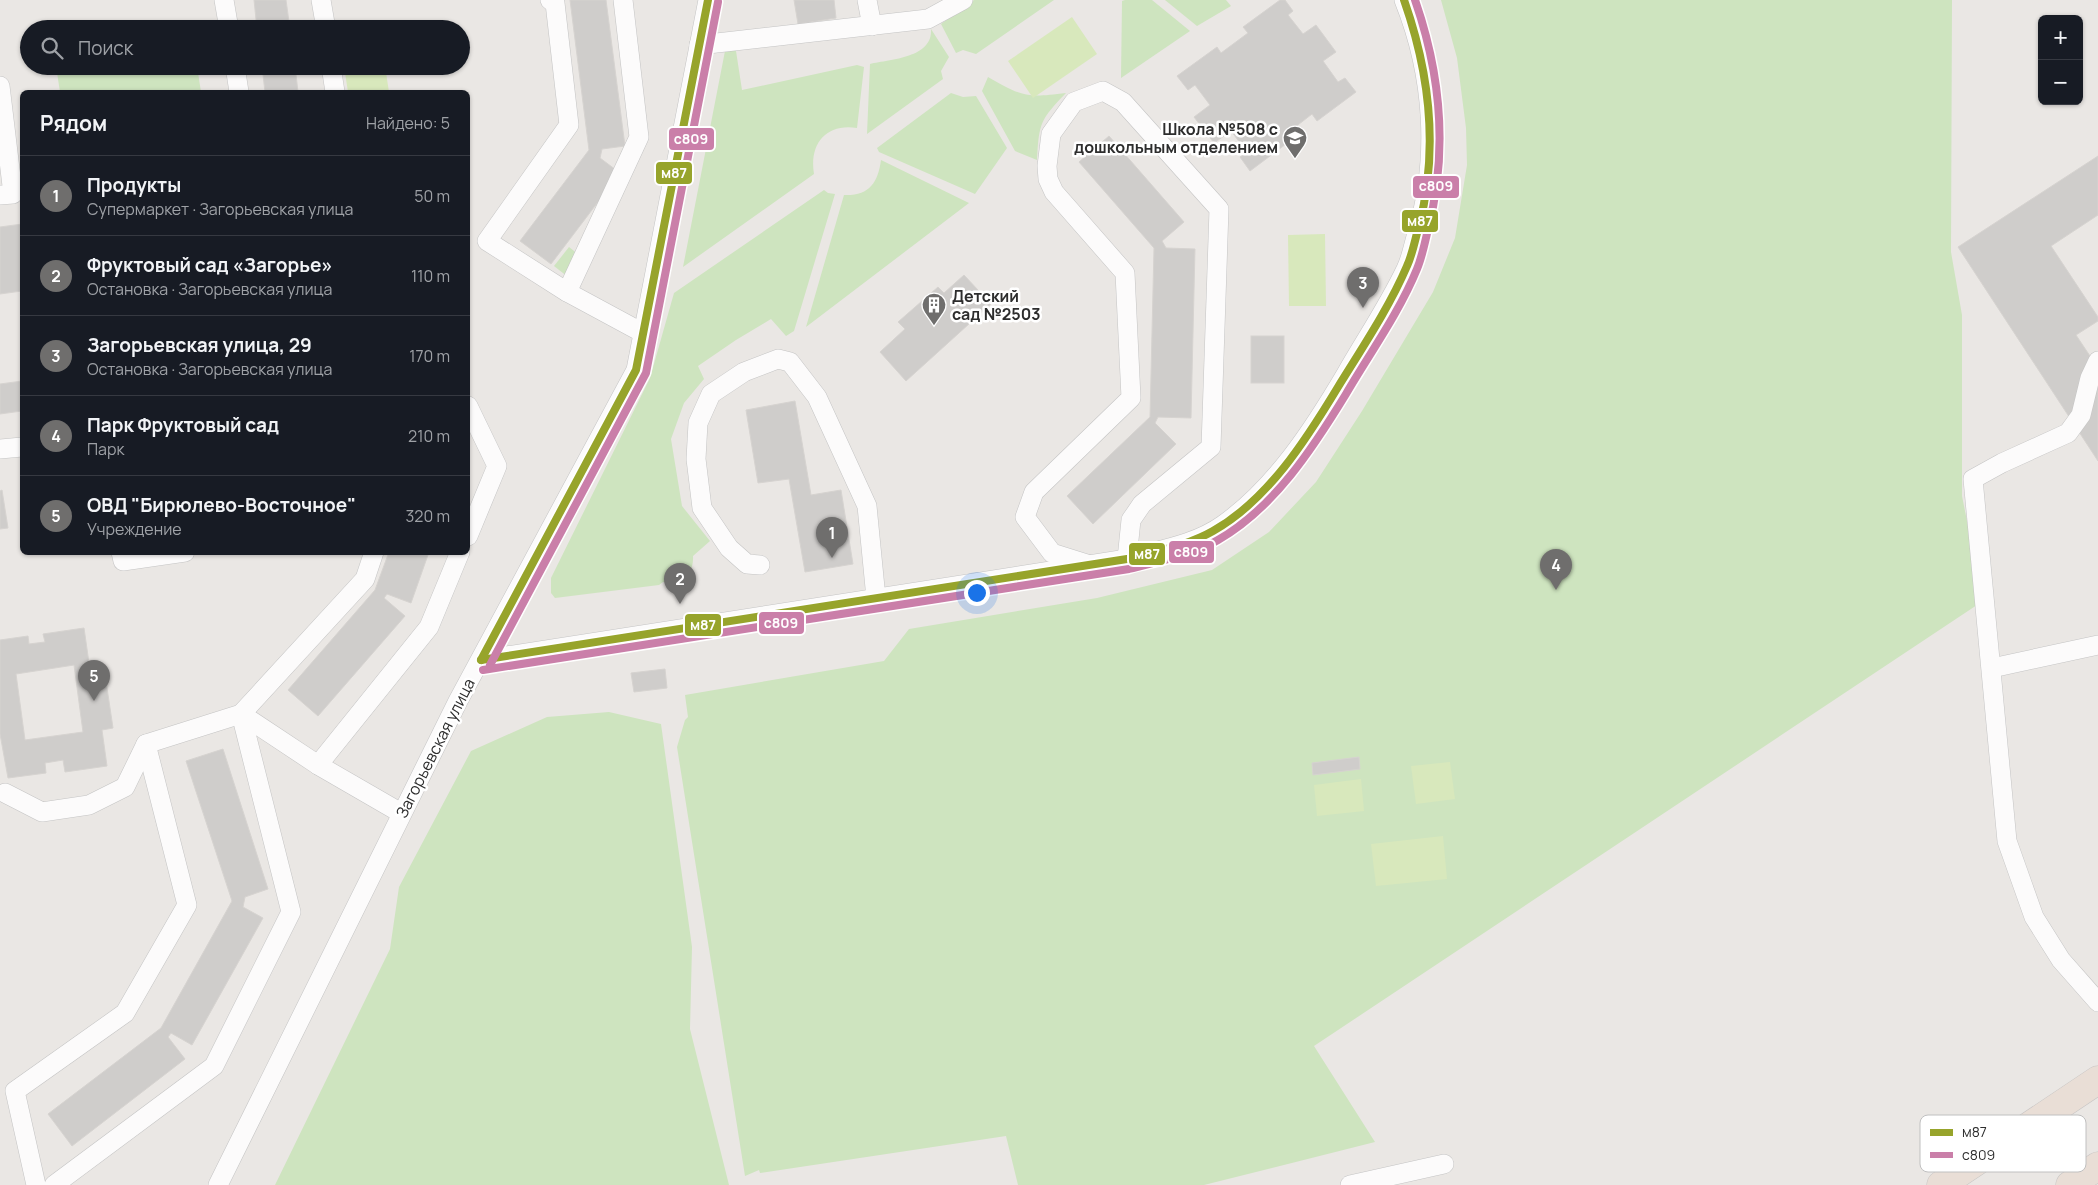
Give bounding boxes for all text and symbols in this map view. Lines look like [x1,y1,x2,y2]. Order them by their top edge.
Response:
map controls [2038,15,2083,105]
button: + [2038,15,2083,60]
search box [20,20,470,75]
icon: search [38,34,66,62]
text: Поиск [78,35,133,61]
button: − [2038,60,2083,105]
text: Рядом [40,109,107,137]
text: Найдено: 5 [366,112,450,134]
place label: Школа №508 с дошкольным отделением [1074,118,1278,158]
school or university icon: Школа №508 с дошкольным отделением [1282,125,1308,159]
line badge: с809 [668,127,715,151]
text: с809 [674,129,708,148]
line badge: м87 [655,161,693,185]
text: м87 [661,163,687,182]
text: Продукты [87,172,181,198]
line badge: с809 [1412,175,1460,199]
text: с809 [1419,176,1453,195]
text: 1 [52,185,60,207]
text: 50 m [414,185,450,207]
text: Супермаркет · Загорьевская улица [87,198,353,220]
line badge: м87 [1401,209,1439,233]
text: м87 [1407,211,1433,230]
text: Фруктовый сад «Загорье» [87,252,333,278]
text: 2 [51,265,61,287]
text: 110 m [411,265,450,287]
pin: 3 [1347,267,1379,308]
text: Остановка · Загорьевская улица [87,278,332,300]
place label: Детский сад №2503 [952,285,1040,325]
building icon: Детский сад №2503 [921,292,947,326]
text: Загорьевская улица, 29 [87,332,312,358]
text: 3 [51,345,61,367]
text: 170 m [409,345,450,367]
text: Остановка · Загорьевская улица [87,358,332,380]
text: Парк Фруктовый сад [87,412,279,438]
text: 4 [51,425,61,447]
text: 210 m [408,425,450,447]
text: Парк [87,438,124,460]
text: ОВД "Бирюлево-Восточное" [87,492,356,518]
text: 5 [51,505,61,527]
text: 320 m [406,505,450,527]
pin: 1 [816,517,848,558]
text: Учреждение [87,518,182,540]
line badge: с809 [1168,540,1215,564]
line badge: м87 [1128,542,1166,566]
text: с809 [1174,542,1208,561]
text: м87 [1134,544,1160,563]
pin: 4 [1540,549,1572,590]
pin: 2 [664,563,696,604]
your location [964,580,990,606]
line badge: с809 [758,611,805,635]
line badge: м87 [684,613,722,637]
text: с809 [764,613,798,632]
text: м87 [690,615,716,634]
pin: 5 [78,660,110,701]
street label: Загорьевская улица [390,674,480,822]
legend [1920,1115,2086,1172]
text: м87 [1962,1122,1987,1141]
text: с809 [1962,1145,1995,1164]

